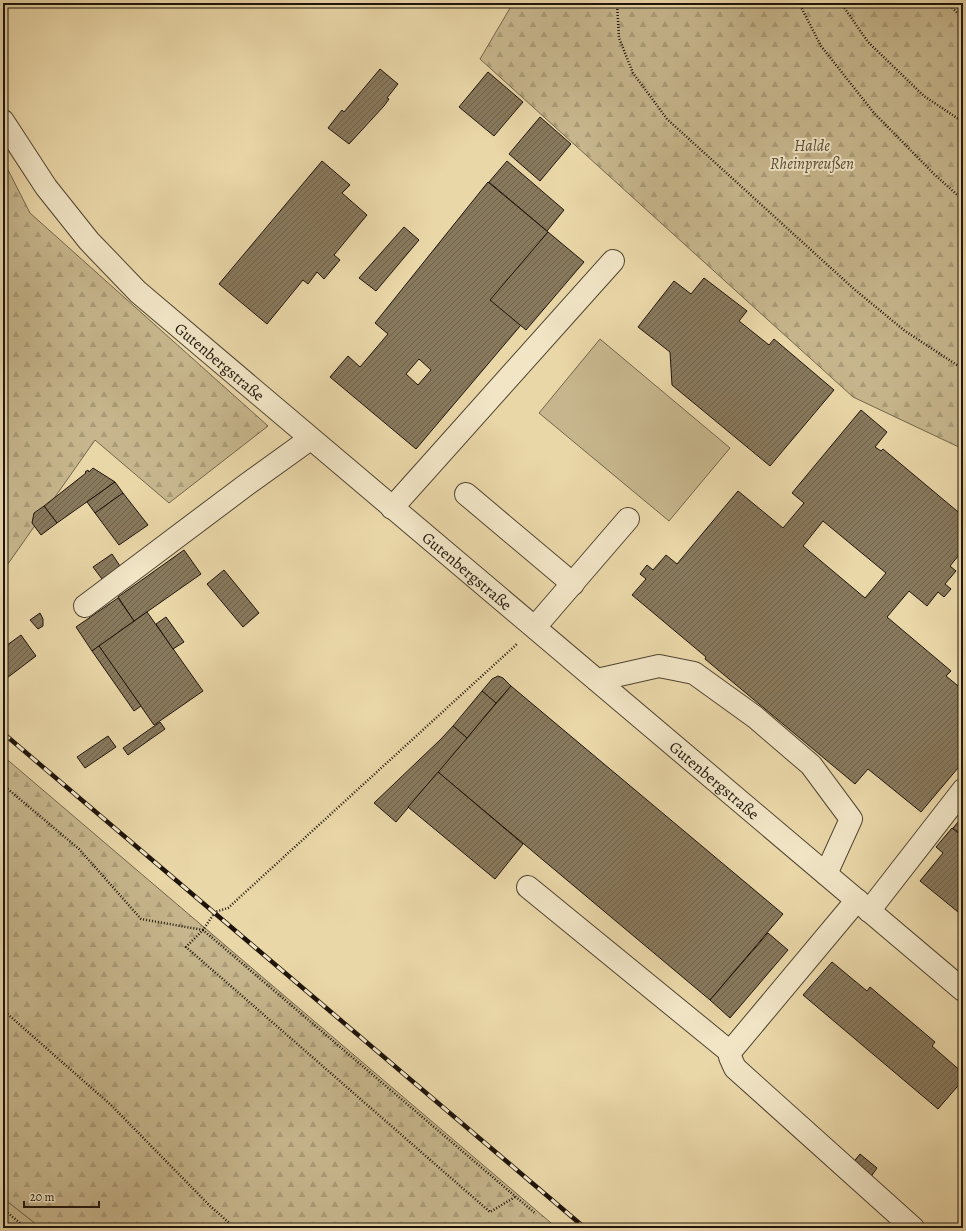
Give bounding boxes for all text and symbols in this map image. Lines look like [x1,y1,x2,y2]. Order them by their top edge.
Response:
park label: Halde Rheinpreußen [770,135,854,175]
street label: Gutenbergstraße [170,318,269,407]
street label: Gutenbergstraße [417,527,516,616]
street label: Gutenbergstraße [664,736,764,825]
scale bar [24,1183,99,1209]
text: 20 m [30,1189,54,1205]

